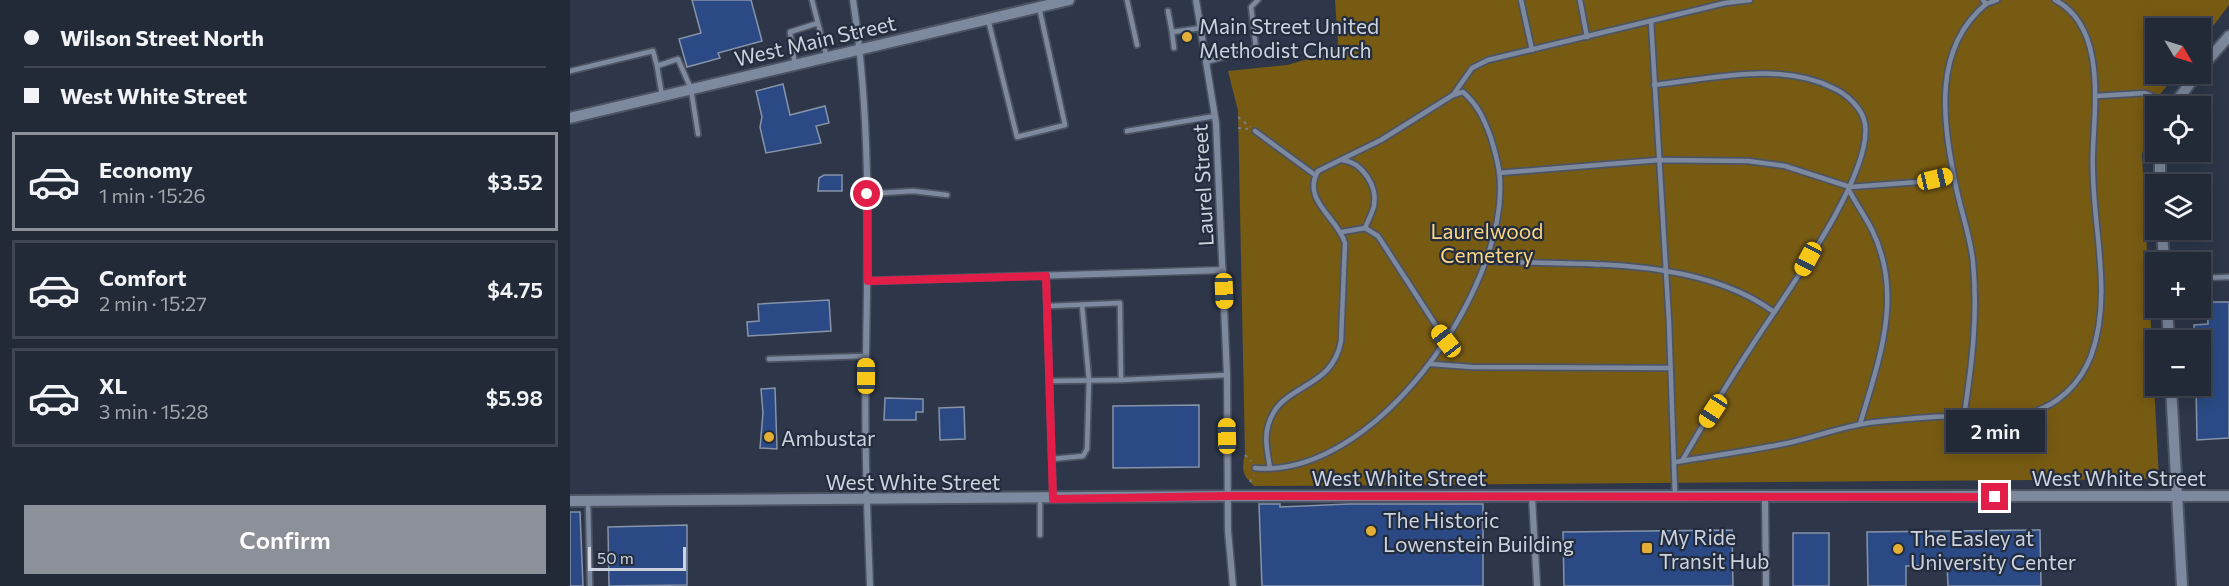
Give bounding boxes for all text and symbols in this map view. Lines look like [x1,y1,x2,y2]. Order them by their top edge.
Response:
street label: West Main Street [732,9,898,71]
place label: Main Street United Methodist Church [1199,13,1379,62]
north arrow [2145,18,2211,84]
map controls [2145,18,2211,396]
text: Wilson Street North [60,24,264,51]
marker: Main Street United Methodist Church [1180,30,1194,44]
text: West White Street [60,82,247,109]
button: locate [2145,96,2211,162]
street label: Laurel Street [1186,123,1218,247]
icon: car [27,155,81,209]
text: Economy [99,156,193,183]
car [1915,166,1955,192]
text: $3.52 [487,168,543,195]
button: layers [2145,174,2211,240]
route start [853,180,880,207]
text: 1 min · 15:26 [99,183,206,207]
park label: Laurelwood Cemetery [1431,218,1543,267]
car [1792,239,1824,279]
button: + [2145,252,2211,318]
icon: car [27,263,81,317]
text: Comfort [99,264,187,291]
car [1214,273,1234,309]
text: $4.75 [487,276,543,303]
text: 2 min · 15:27 [99,291,207,315]
car [1428,321,1464,361]
button: − [2145,330,2211,396]
car [857,358,875,394]
icon: car [27,371,81,425]
text: XL [99,372,127,399]
text: $5.98 [486,384,543,411]
car [1696,391,1730,431]
text: 3 min · 15:28 [99,399,209,423]
callout: 2 min [1946,410,2044,452]
car [1218,418,1236,454]
text: 2 min [1971,419,2020,443]
place label: Ambustar [781,425,875,450]
marker: Ambustar [762,430,776,444]
street label: West White Street [1312,465,1486,490]
street label: West White Street [2032,465,2206,490]
street label: West White Street [826,469,1000,494]
route end [1981,483,2008,510]
button: Confirm [24,505,546,574]
place label: The Historic Lowenstein Building [1383,507,1574,556]
marker: The Historic Lowenstein Building [1364,524,1378,538]
place label: My Ride Transit Hub [1659,524,1769,573]
place label: The Easley at University Center [1910,525,2076,574]
marker: My Ride Transit Hub [1640,541,1654,555]
marker: The Easley at University Center [1891,542,1905,556]
scale bar [588,544,686,572]
text: 50 m [597,548,634,567]

